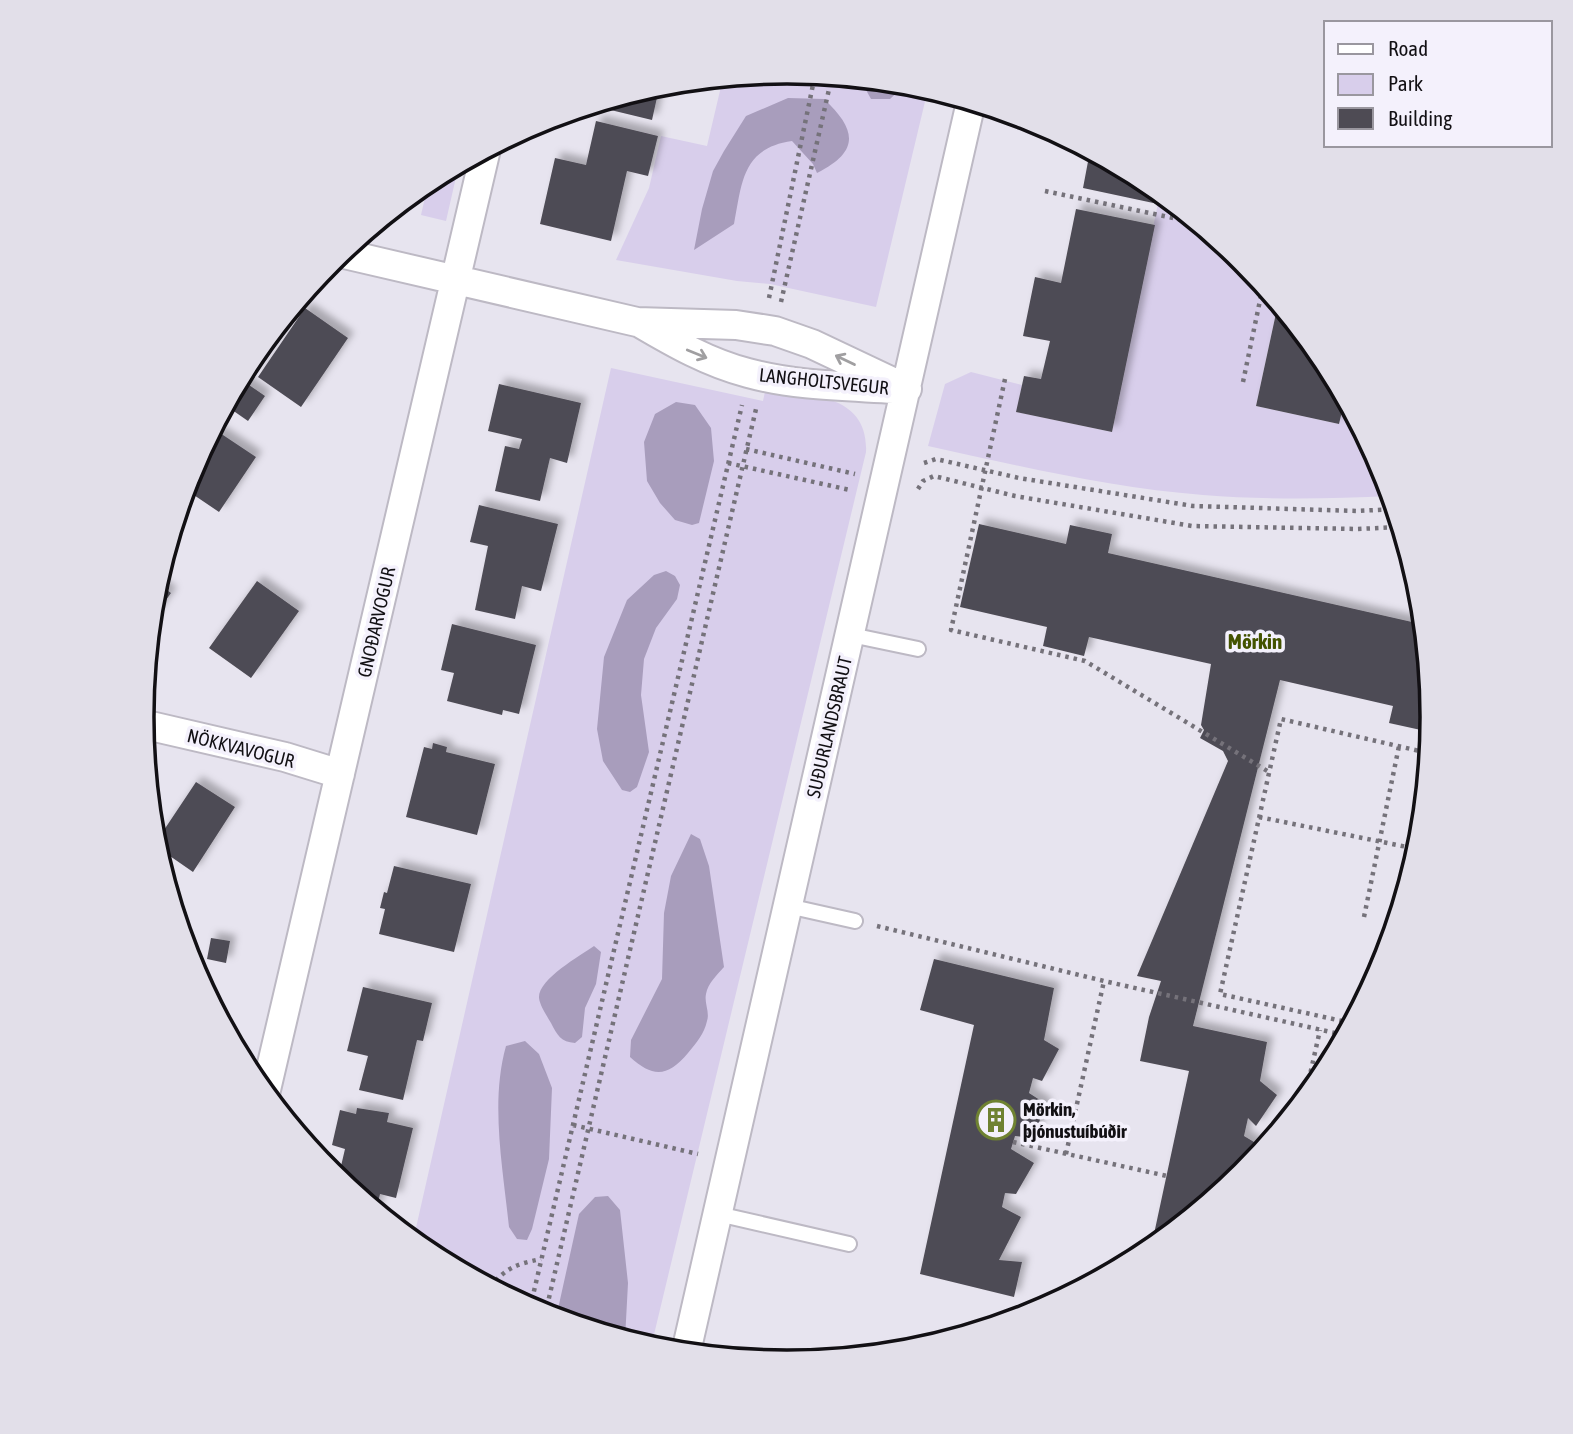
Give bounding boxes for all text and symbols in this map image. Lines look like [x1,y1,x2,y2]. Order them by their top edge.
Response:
legend [1324,21,1552,147]
text: Road [1388,36,1428,60]
text: Park [1388,71,1423,95]
text: Building [1388,106,1452,130]
one-way arrow [686,349,707,362]
one-way arrow [835,352,856,366]
street label: LANGHOLTSVEGUR [758,363,890,399]
street label: GNOÐARVOGUR [353,564,399,679]
district label: Mörkin [1228,629,1282,653]
street label: SUÐURLANDSBRAUT [802,654,856,800]
street label: NÖKKVAVOGUR [185,724,297,772]
place label: Mörkin, þjónustuíbúðir [1023,1098,1127,1142]
building icon: Mörkin, þjónustuíbúðir [975,1099,1017,1141]

